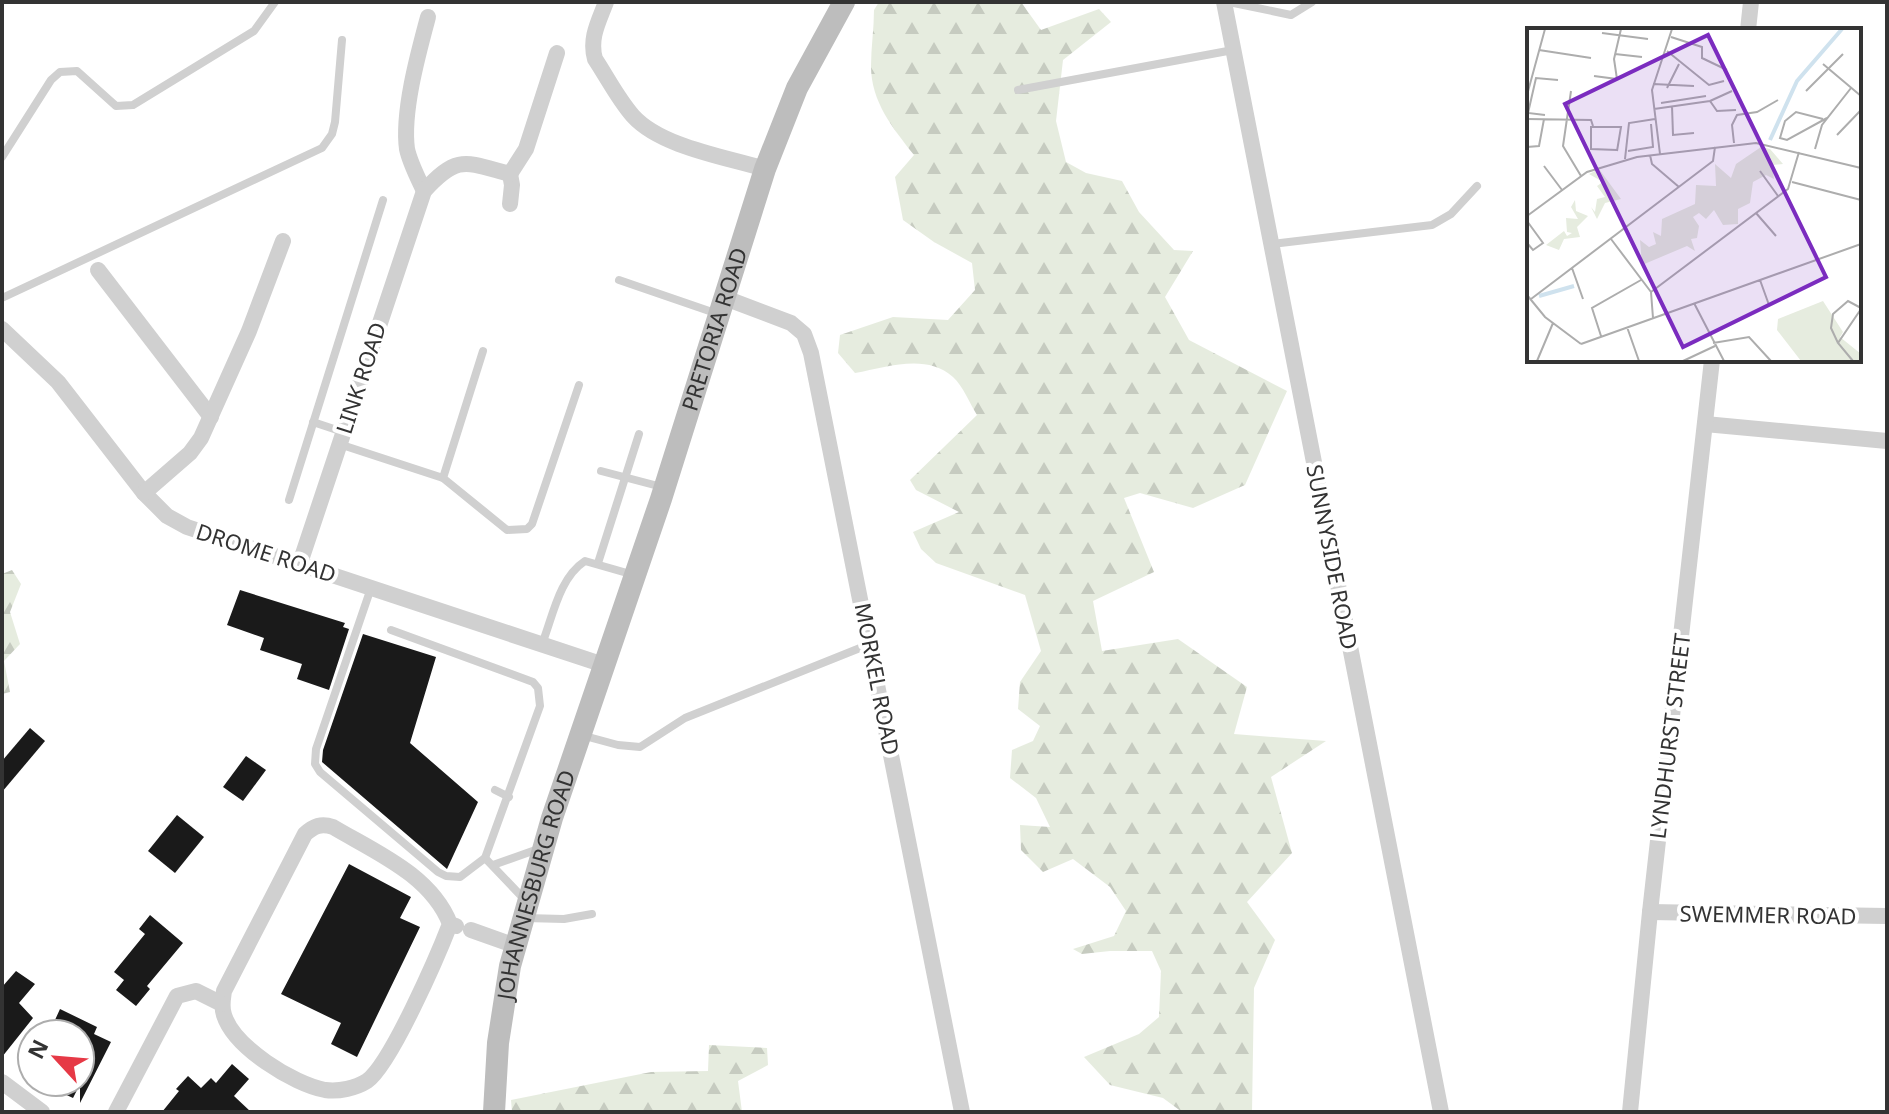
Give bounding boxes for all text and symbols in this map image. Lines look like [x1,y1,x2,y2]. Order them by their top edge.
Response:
inset map [1527,28,1861,362]
street label: PRETORIA ROAD [674,243,753,414]
street label: LINK ROAD [328,318,392,437]
street label: SUNNYSIDE ROAD [1300,462,1366,652]
street label: DROME ROAD [193,515,340,589]
street label: MORKEL ROAD [849,600,907,757]
street label: LYNDHURST STREET [1642,631,1697,840]
street label: JOHANNESBURG ROAD [489,766,581,1004]
street label: SWEMMER ROAD [1679,897,1857,931]
north arrow [16,1018,96,1098]
text: N [20,1034,55,1063]

